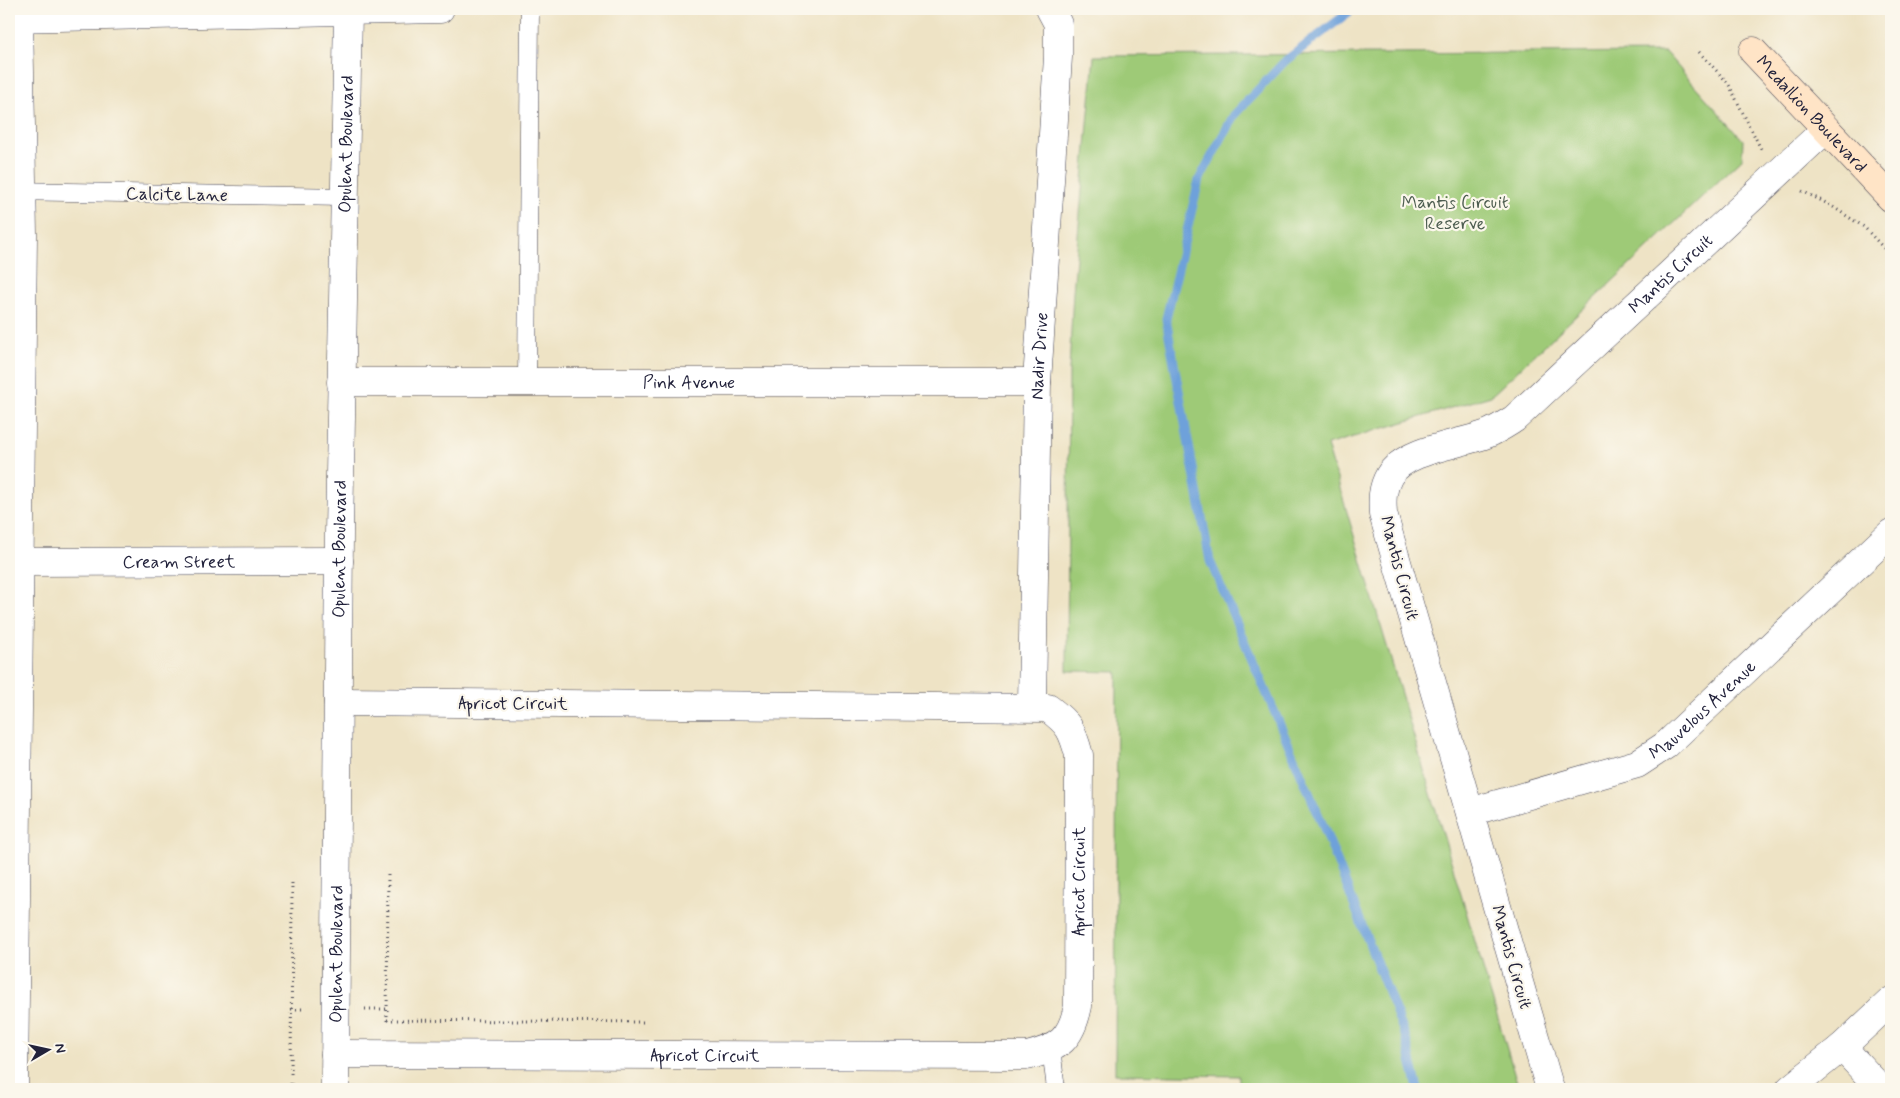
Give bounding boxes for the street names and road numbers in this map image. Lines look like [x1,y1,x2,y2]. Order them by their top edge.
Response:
street label: Medallion Boulevard [1750,50,1872,178]
street label: Opulent Boulevard [334,75,360,213]
street label: Calcite Lane [126,182,228,208]
street label: Mantis Circuit [1624,229,1719,320]
street label: Nadir Drive [1026,312,1054,400]
street label: Pink Avenue [643,371,735,395]
street label: Opulent Boulevard [327,480,353,618]
street label: Mantis Circuit [1374,513,1425,623]
street label: Cream Street [123,550,236,575]
street label: Mauvelous Avenue [1645,655,1762,766]
street label: Apricot Circuit [458,692,568,717]
street label: Apricot Circuit [1067,826,1092,936]
street label: Opulent Boulevard [324,885,349,1023]
street label: Mantis Circuit [1485,903,1537,1012]
street label: Apricot Circuit [650,1044,760,1069]

